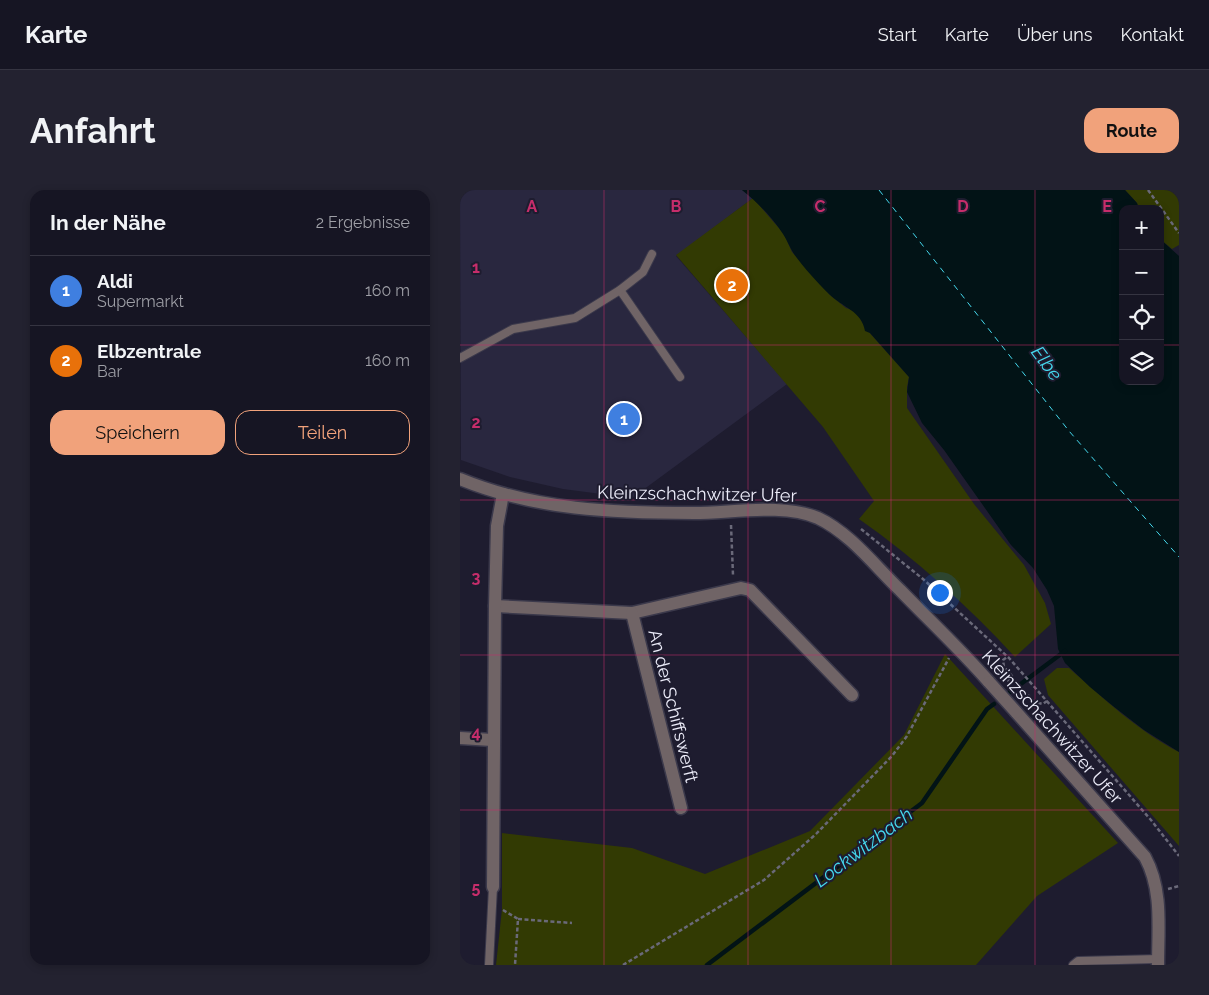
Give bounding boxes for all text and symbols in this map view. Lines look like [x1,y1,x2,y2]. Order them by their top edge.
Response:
text: Karte [25,20,87,49]
text: Start [878,24,917,45]
text: Karte [945,24,989,45]
text: Über uns [1017,24,1092,45]
text: Kontakt [1120,24,1184,45]
button: Route [1084,108,1179,153]
text: Anfahrt [30,110,156,151]
text: A [527,197,538,216]
text: B [671,197,682,216]
text: C [815,197,826,216]
text: D [957,197,969,216]
text: E [1102,197,1112,216]
map controls [1119,205,1164,385]
button: + [1119,205,1164,250]
text: In der Nähe [50,210,166,235]
text: 2 Ergebnisse [316,213,410,232]
button: − [1119,250,1164,295]
text: 1 [472,258,480,277]
pin: 2 [716,266,748,304]
text: Aldi [97,270,133,292]
text: 1 [62,281,70,300]
text: 160 m [365,281,410,300]
text: Supermarkt [97,292,184,311]
button: locate [1119,295,1164,340]
text: Elbzentrale [97,340,201,362]
button: layers [1119,340,1164,385]
water label: Elbe [1027,341,1067,385]
text: 2 [61,351,71,370]
text: 160 m [365,351,410,370]
text: Bar [97,362,122,381]
pin: 1 [608,400,640,438]
button: Speichern [50,410,225,455]
button: Teilen [235,410,410,455]
text: 2 [471,413,481,432]
street label: Kleinzschachwitzer Ufer [597,481,798,506]
text: 3 [472,568,481,587]
your location [927,580,953,606]
street label: An der Schiffswerft [644,627,703,785]
street label: Kleinzschachwitzer Ufer [978,645,1127,808]
text: 4 [471,723,481,742]
water label: Lockwitzbach [809,803,917,891]
text: 5 [472,878,481,897]

